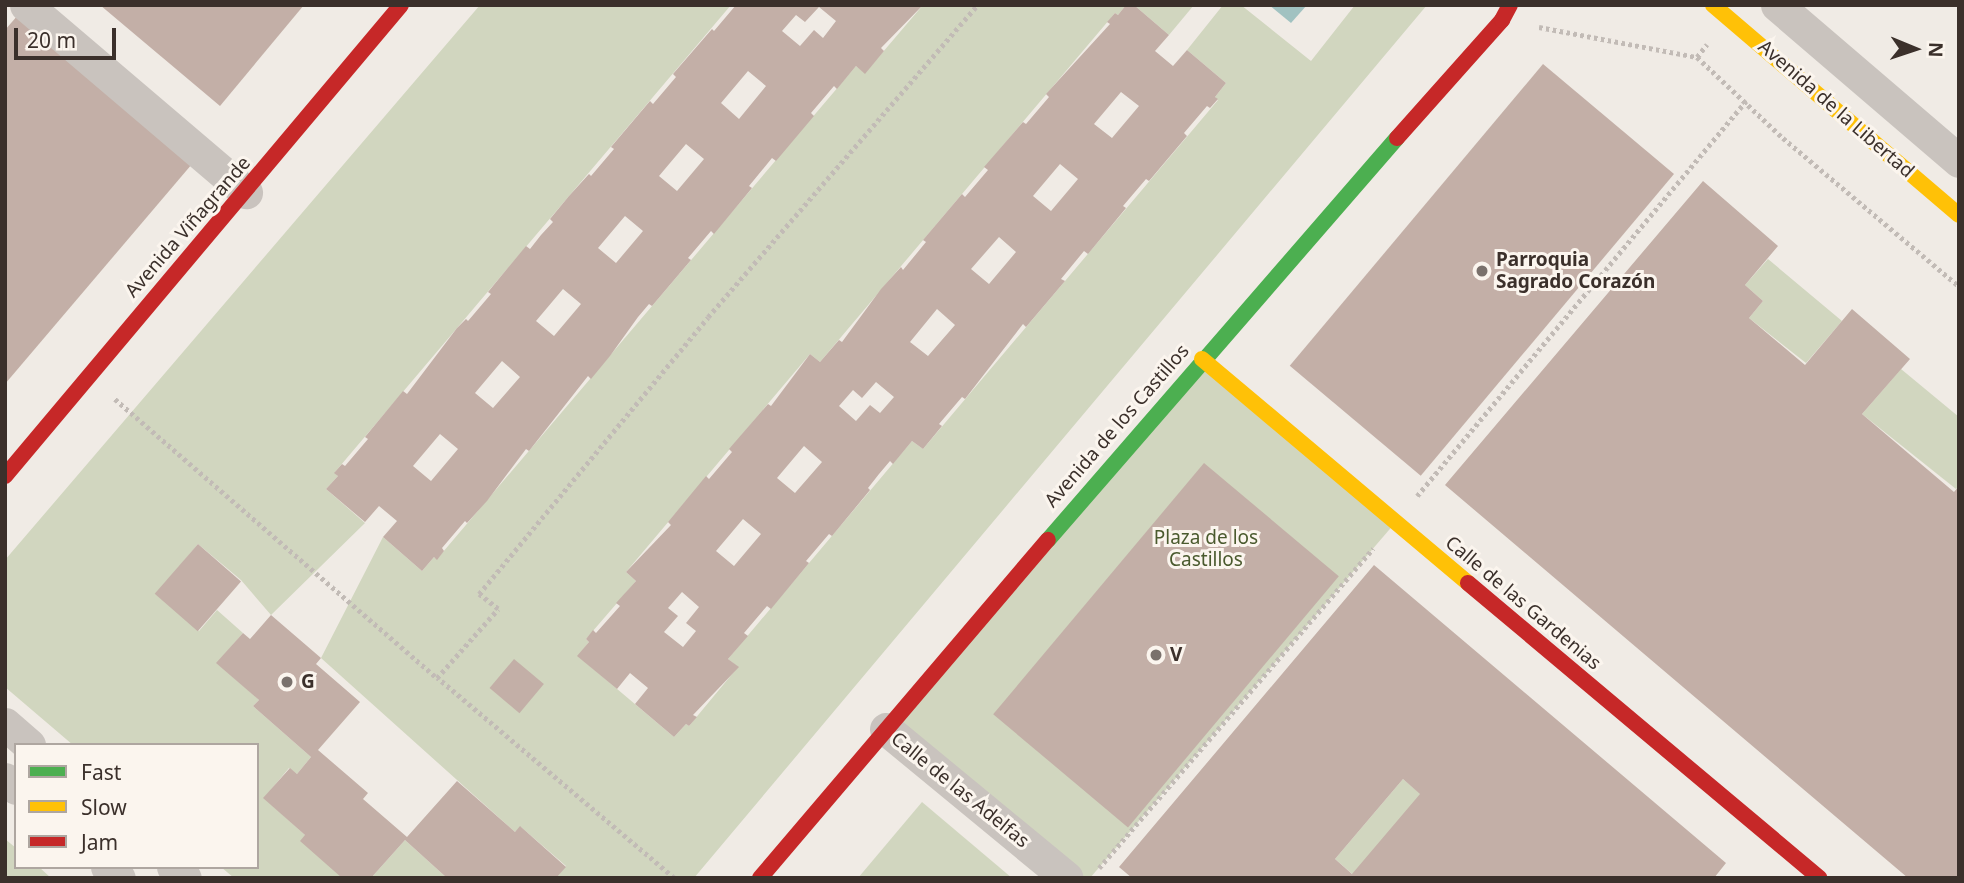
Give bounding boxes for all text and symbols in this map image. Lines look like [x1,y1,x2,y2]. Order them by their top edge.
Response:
scale bar [18,14,119,58]
north arrow [1880,14,1950,84]
text: 20 m [27,26,76,54]
street label: Avenida de la Libertad [1754,35,1918,183]
text: N [1923,42,1949,58]
street label: Avenida Viñagrande [121,152,255,302]
place label: Parroquia Sagrado Corazón [1496,249,1655,293]
marker: Parroquia Sagrado Corazón [1474,263,1490,279]
street label: Avenida de los Castillos [1040,340,1194,512]
park label: Plaza de los Castillos [1154,527,1258,571]
street label: Calle de las Gardenias [1441,531,1605,675]
place label: V [1170,644,1182,666]
marker: V [1148,647,1164,663]
place label: G [301,671,315,693]
marker: G [279,674,295,690]
street label: Calle de las Adelfas [886,727,1034,853]
legend [14,743,259,869]
text: Fast [81,758,121,786]
text: Slow [81,793,127,821]
text: Jam [81,828,118,856]

